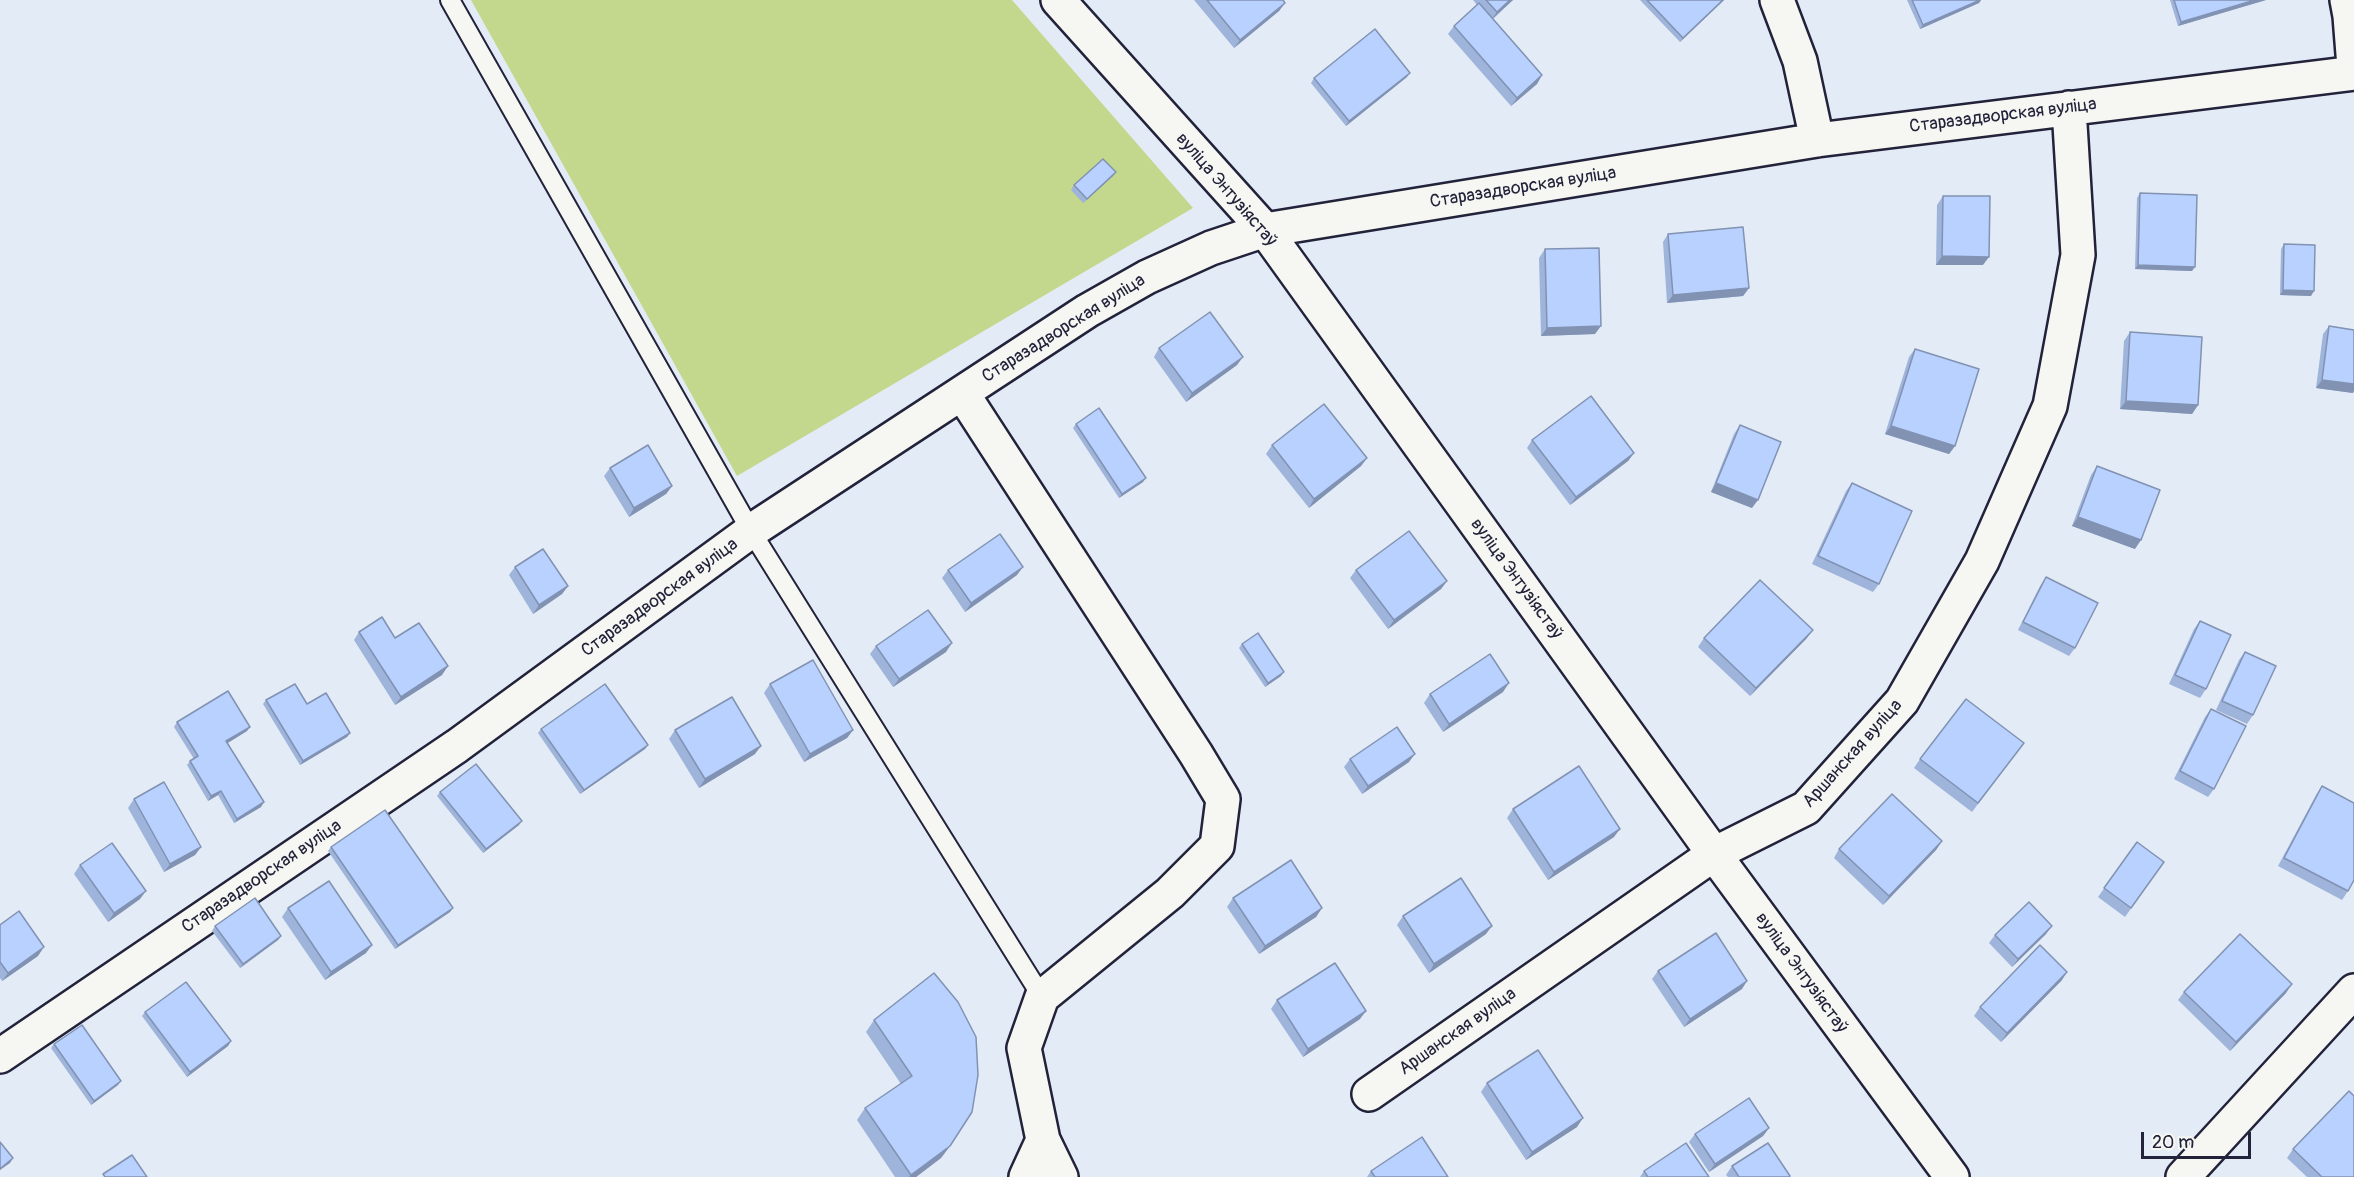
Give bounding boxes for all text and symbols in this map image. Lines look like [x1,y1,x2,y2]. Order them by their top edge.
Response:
street label: Старазадворская вуліца [1908,94,2098,138]
street label: вуліца Энтузіястаў [1171,129,1281,251]
street label: Старазадворская вуліца [1428,163,1618,213]
street label: Старазадворская вуліца [978,270,1150,388]
street label: вуліца Энтузіястаў [1465,515,1567,643]
street label: Старазадворская вуліца [577,534,743,662]
street label: Аршанская вуліца [1799,695,1907,813]
street label: Старазадворская вуліца [178,815,346,939]
street label: вуліца Энтузіястаў [1750,909,1852,1037]
street label: Аршанская вуліца [1395,983,1521,1081]
scale bar [2144,1120,2254,1158]
text: 20 m [2152,1131,2194,1154]

